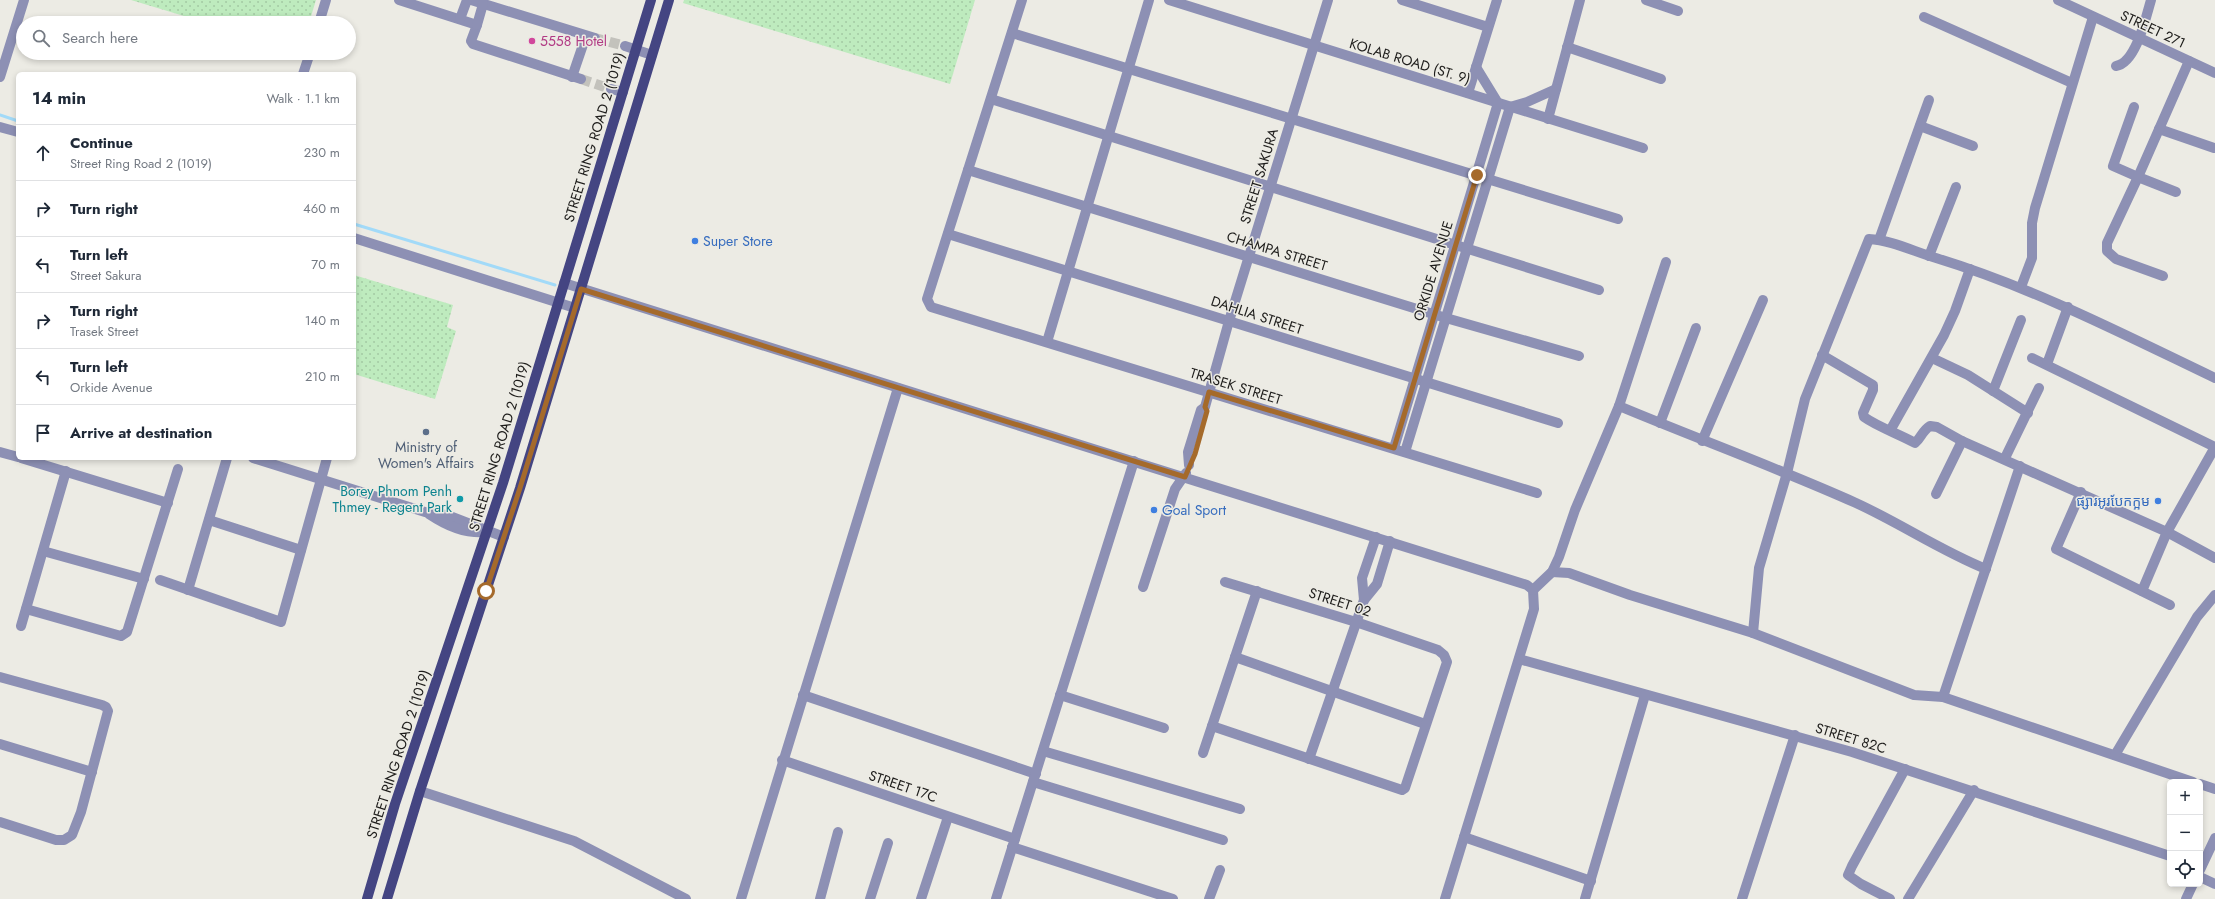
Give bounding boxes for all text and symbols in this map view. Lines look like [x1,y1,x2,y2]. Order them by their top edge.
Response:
street label: STREET 271 [2117,5,2189,53]
search box [16,16,356,60]
icon: search [30,27,52,49]
text: Search here [62,27,138,49]
place label: 5558 Hotel [540,31,607,51]
street label: KOLAB ROAD (ST. 9) [1347,33,1473,89]
marker: 5558 Hotel [527,36,537,46]
street label: STREET RING ROAD 2 (1019) [559,50,629,224]
text: 14 min [32,86,86,110]
text: Walk · 1.1 km [266,89,340,108]
street label: STREET SAKURA [1235,125,1283,226]
text: Continue [70,132,133,154]
icon: ahead [32,142,54,164]
text: 230 m [304,143,340,162]
text: Street Ring Road 2 (1019) [70,154,212,173]
route end [1468,166,1486,184]
icon: right [32,198,54,220]
text: Turn right [70,198,138,220]
text: 460 m [303,199,340,218]
street label: ORKIDE AVENUE [1408,218,1458,324]
street label: CHAMPA STREET [1224,226,1330,276]
place label: Super Store [703,231,773,251]
marker: Super Store [690,236,700,246]
text: Turn left [70,244,128,266]
icon: left [32,254,54,276]
text: 70 m [311,255,340,274]
text: Street Sakura [70,266,141,285]
street label: DAHLIA STREET [1209,291,1306,339]
text: Turn right [70,300,138,322]
icon: right [32,310,54,332]
text: 140 m [305,311,340,330]
text: Trasek Street [70,322,138,341]
text: Turn left [70,356,128,378]
street label: STREET RING ROAD 2 (1019) [464,359,534,533]
street label: TRASEK STREET [1188,363,1285,410]
icon: left [32,366,54,388]
text: 210 m [305,367,340,386]
text: Orkide Avenue [70,378,152,397]
icon: arrive [32,422,54,444]
text: Arrive at destination [70,422,212,444]
marker: Ministry of Women's Affairs [421,427,431,437]
place label: Ministry of Women's Affairs [378,437,474,473]
place label: Borey Phnom Penh Thmey - Regent Park [333,481,453,517]
place label: ផ្សារអូរបែកក្អម [2076,491,2150,511]
marker: Borey Phnom Penh Thmey - Regent Park [455,494,465,504]
marker: ផ្សារអូរបែកក្អម [2153,496,2163,506]
place label: Goal Sport [1162,500,1227,520]
marker: Goal Sport [1149,505,1159,515]
route start [477,582,495,600]
street label: STREET 02 [1306,583,1374,621]
street label: STREET RING ROAD 2 (1019) [361,667,435,841]
street label: STREET 82C [1813,718,1889,758]
street label: STREET 17C [866,765,940,807]
map controls [2167,779,2203,887]
button: + [2167,779,2203,815]
button: − [2167,815,2203,851]
button: locate [2167,851,2203,887]

